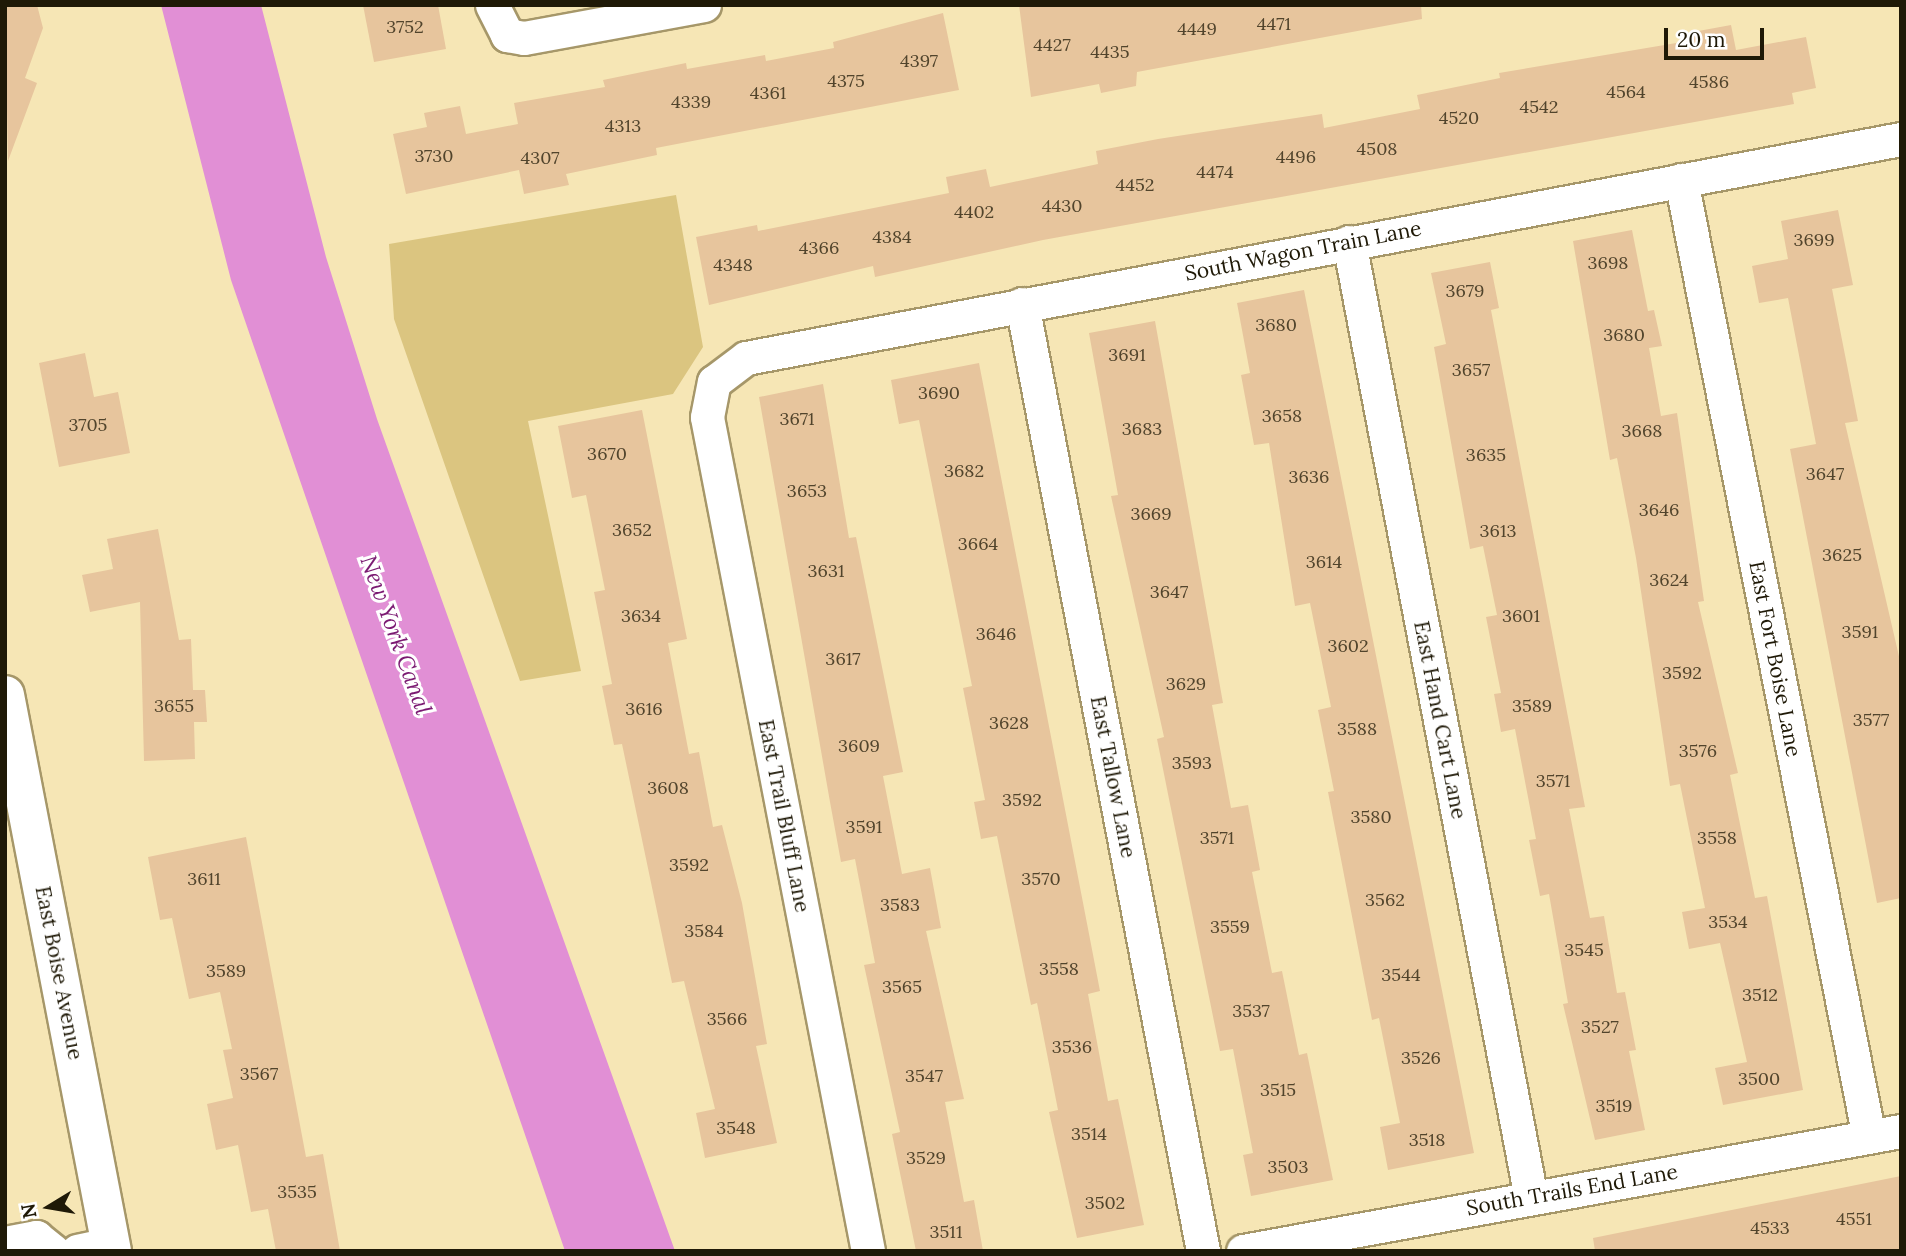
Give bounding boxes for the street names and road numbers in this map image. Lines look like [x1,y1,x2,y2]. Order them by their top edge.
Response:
street label: South Wagon Train Lane [1183,216,1423,286]
street label: East Fort Boise Lane [1744,559,1806,759]
street label: East Hand Cart Lane [1408,619,1472,821]
street label: East Tallow Lane [1085,694,1141,860]
street label: East Trail Bluff Lane [753,717,815,915]
street label: East Boise Avenue [30,884,88,1062]
street label: South Trails End Lane [1464,1159,1680,1221]

